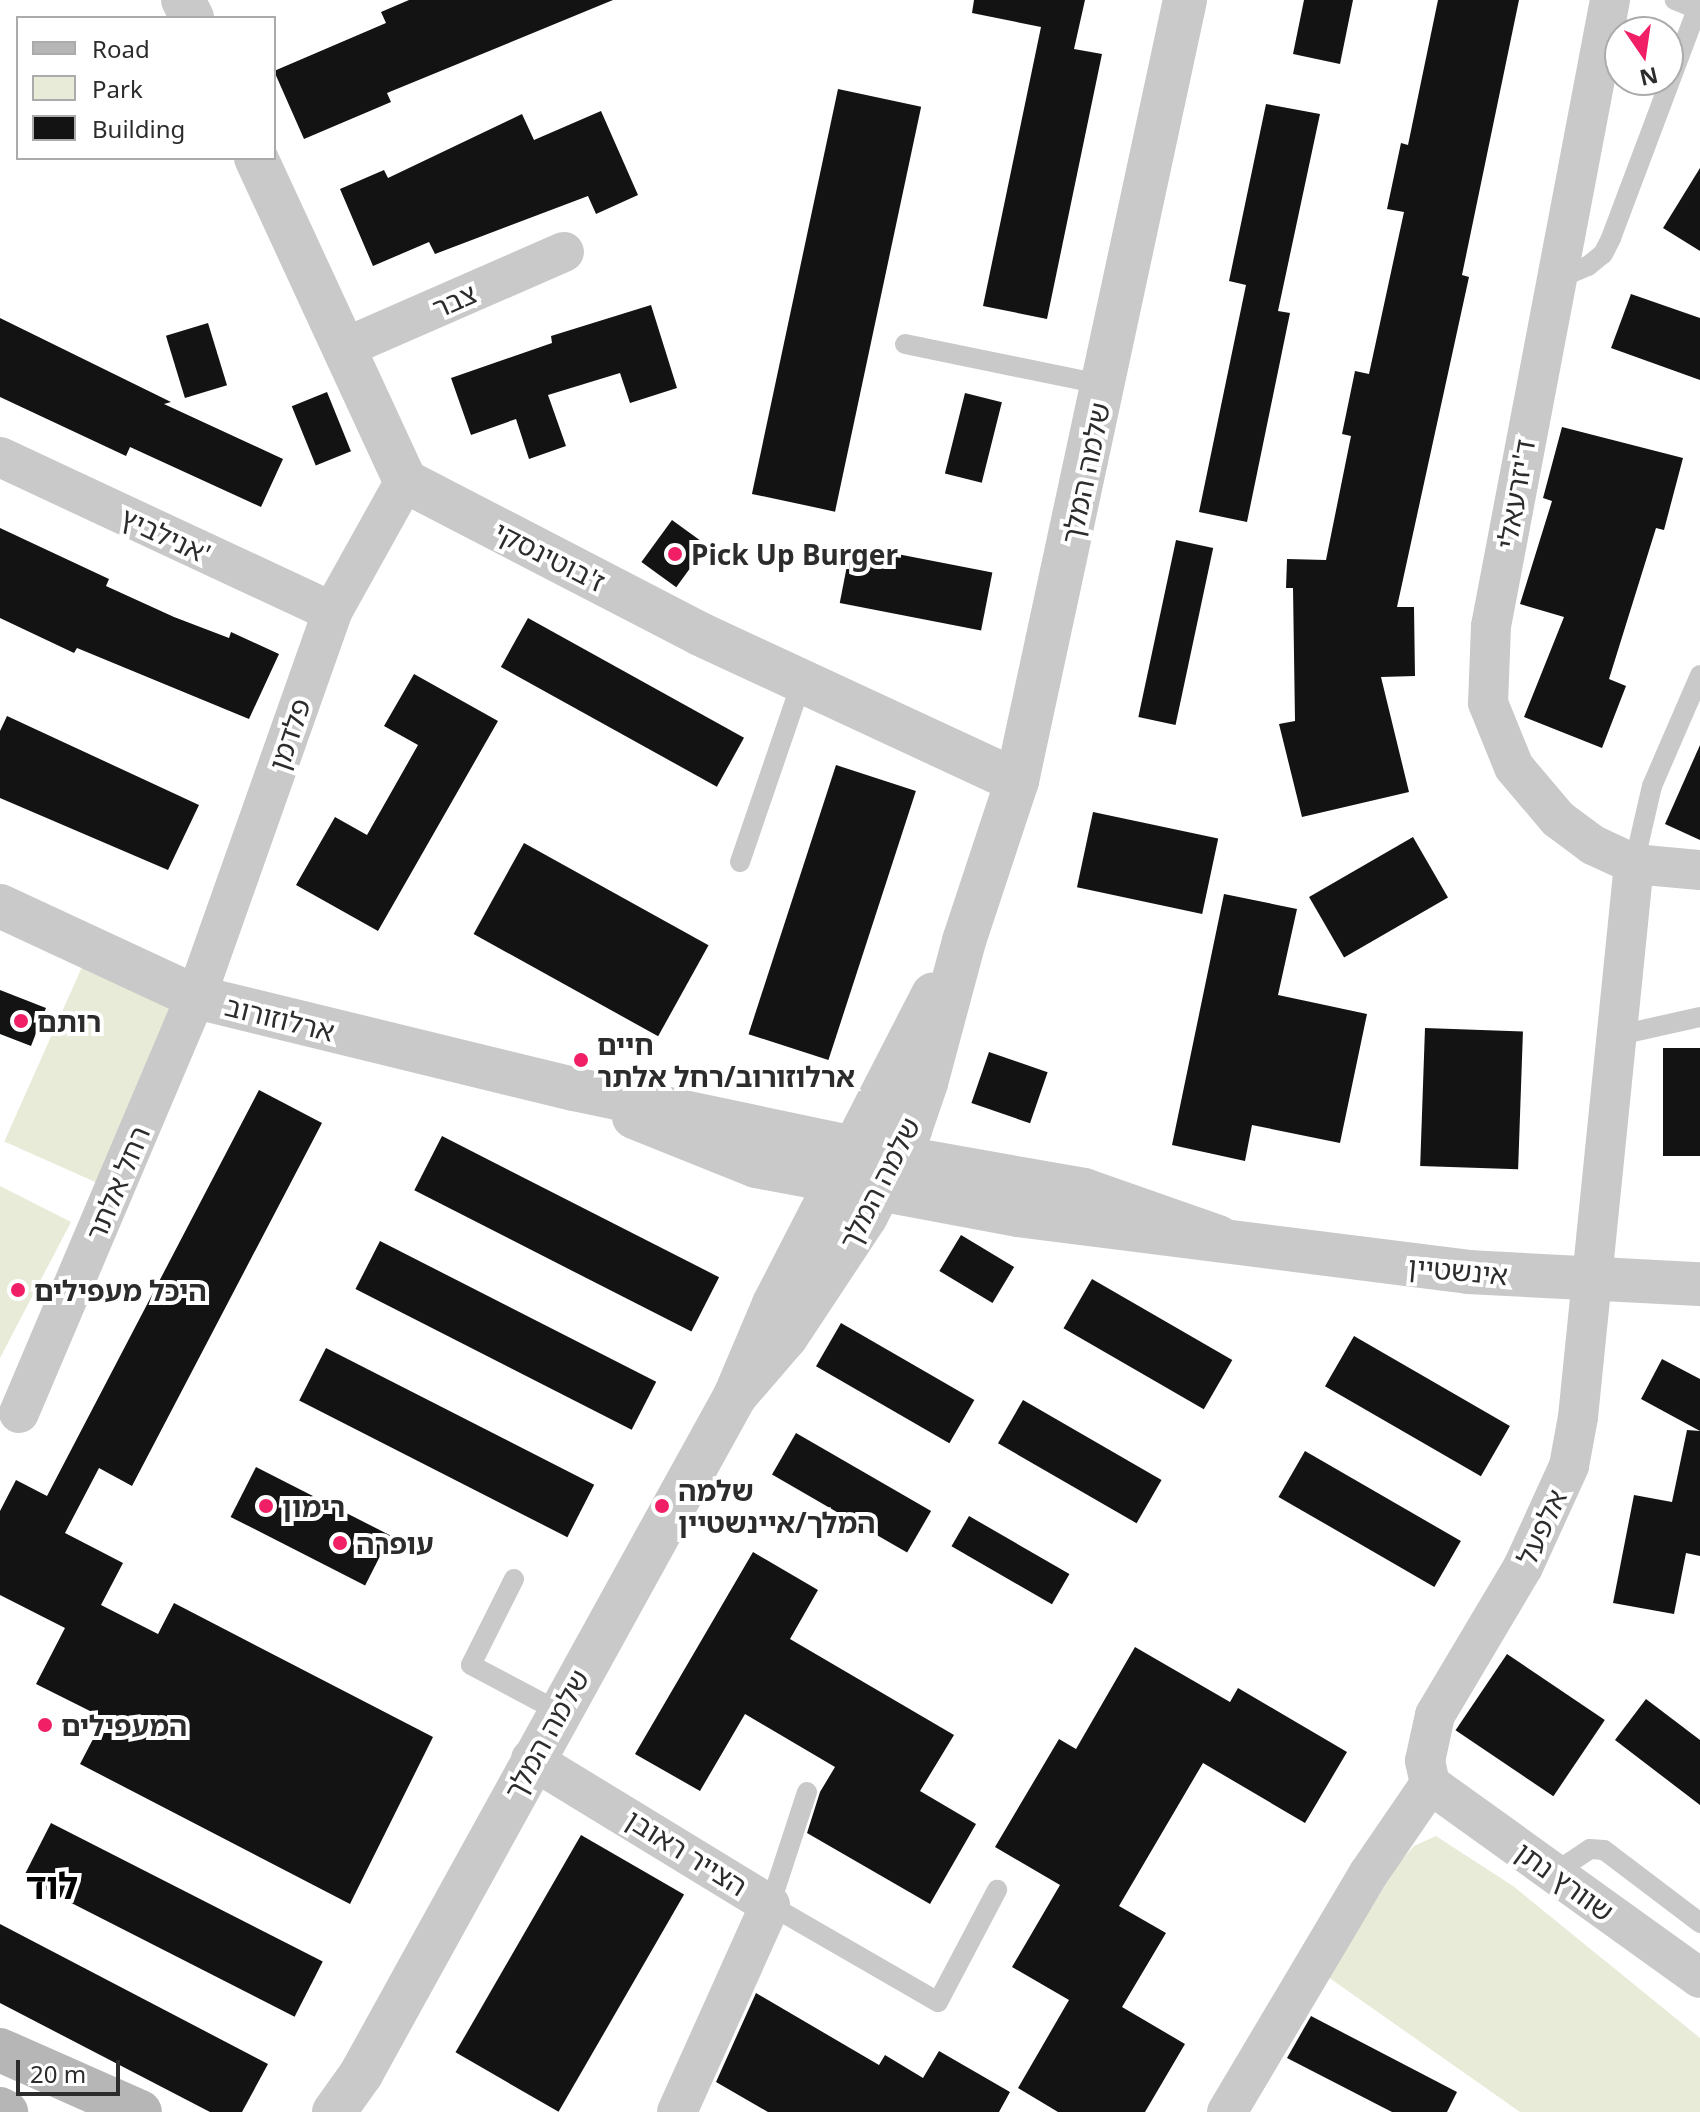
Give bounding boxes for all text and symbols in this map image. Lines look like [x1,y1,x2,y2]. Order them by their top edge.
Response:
legend [16,16,276,160]
north arrow [1604,16,1684,96]
text: Road [92,32,150,65]
text: N [1637,61,1661,94]
text: Park [92,72,143,105]
text: Building [92,112,185,145]
street label: צבר [427,276,481,324]
street label: שלמה המלך [1054,399,1116,547]
street label: ד'יזרעאלי [1489,437,1541,551]
street label: אנילביץ' [116,500,216,570]
street label: ז'בוטינסקי [489,514,611,598]
place label: Pick Up Burger [691,537,898,571]
marker: Pick Up Burger [666,545,684,563]
street label: פלדמן [261,694,317,774]
street label: ארלוזורוב [222,988,338,1048]
place label: רותם [37,1004,102,1038]
marker: רותם [12,1012,30,1030]
place label: חיים ארלוזורוב/רחל אלתר [597,1027,855,1093]
marker: חיים ארלוזורוב/רחל אלתר [572,1051,590,1069]
street label: שלמה המלך [831,1111,927,1255]
street label: רחל אלתר [78,1121,156,1245]
street label: אינשטיין [1407,1249,1509,1291]
place label: היכל מעפילים [34,1273,207,1307]
marker: היכל מעפילים [9,1281,27,1299]
place label: שלמה המלך/איינשטיין [678,1473,875,1539]
street label: אלפעל [1509,1484,1573,1570]
place label: רימון [282,1489,345,1523]
marker: רימון [257,1497,275,1515]
marker: שלמה המלך/איינשטיין [653,1497,671,1515]
place label: עופרה [356,1526,434,1560]
marker: עופרה [331,1534,349,1552]
street label: שלמה המלך [497,1663,595,1805]
place label: המעפילים [61,1708,187,1742]
marker: המעפילים [36,1716,54,1734]
street label: הצייר ראובן [620,1802,754,1902]
street label: שוורץ נתן [1510,1834,1620,1928]
district label: לוד [26,1864,78,1908]
scale bar [20,2044,124,2094]
text: 20 m [30,2057,86,2090]

